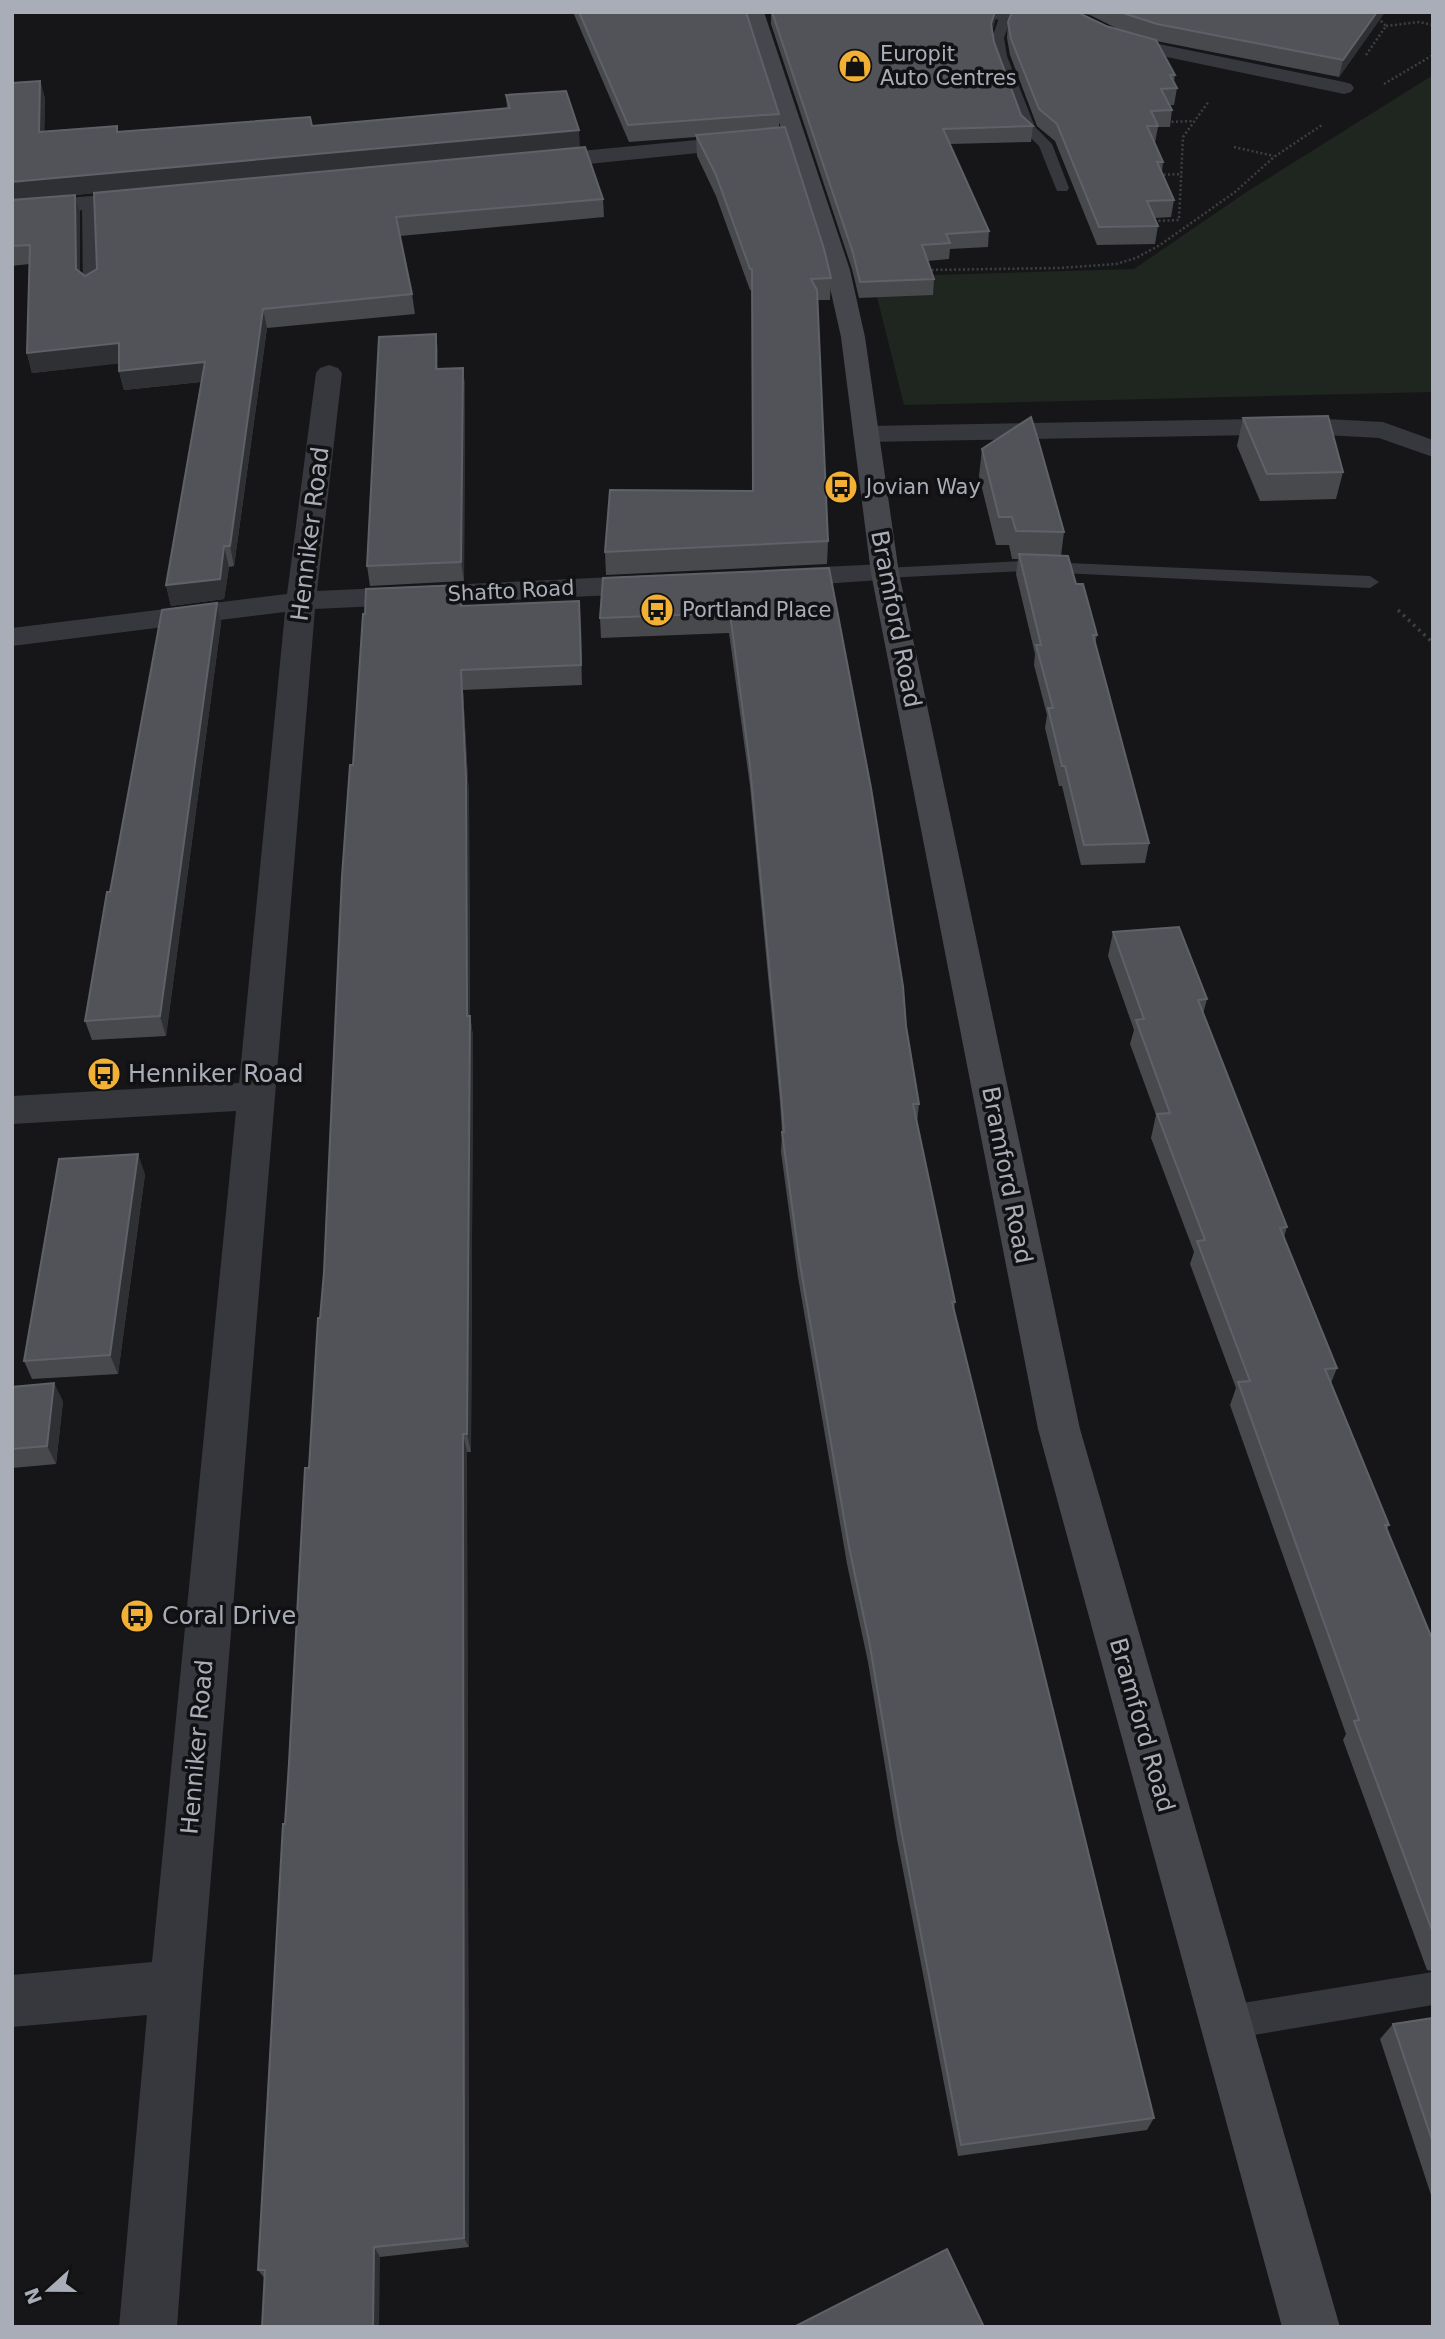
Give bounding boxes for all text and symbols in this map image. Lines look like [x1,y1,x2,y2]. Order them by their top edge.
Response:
place label: Europit Auto Centres [880,42,1017,90]
shop icon: Europit Auto Centres [836,47,874,85]
street label: Henniker Road [285,445,335,623]
bus stop icon: Jovian Way [822,468,860,506]
place label: Jovian Way [864,475,981,499]
street label: Bramford Road [865,528,927,710]
street label: Shafto Road [447,576,575,606]
bus stop icon: Portland Place [638,591,676,629]
place label: Portland Place [682,598,831,622]
bus stop icon: Henniker Road [85,1055,123,1093]
place label: Henniker Road [128,1060,303,1088]
street label: Bramford Road [976,1084,1038,1266]
bus stop icon: Coral Drive [118,1597,156,1635]
place label: Coral Drive [162,1602,296,1630]
street label: Bramford Road [1104,1635,1180,1815]
street label: Henniker Road [175,1658,219,1836]
north arrow [14,2255,84,2325]
text: N [20,2285,46,2307]

